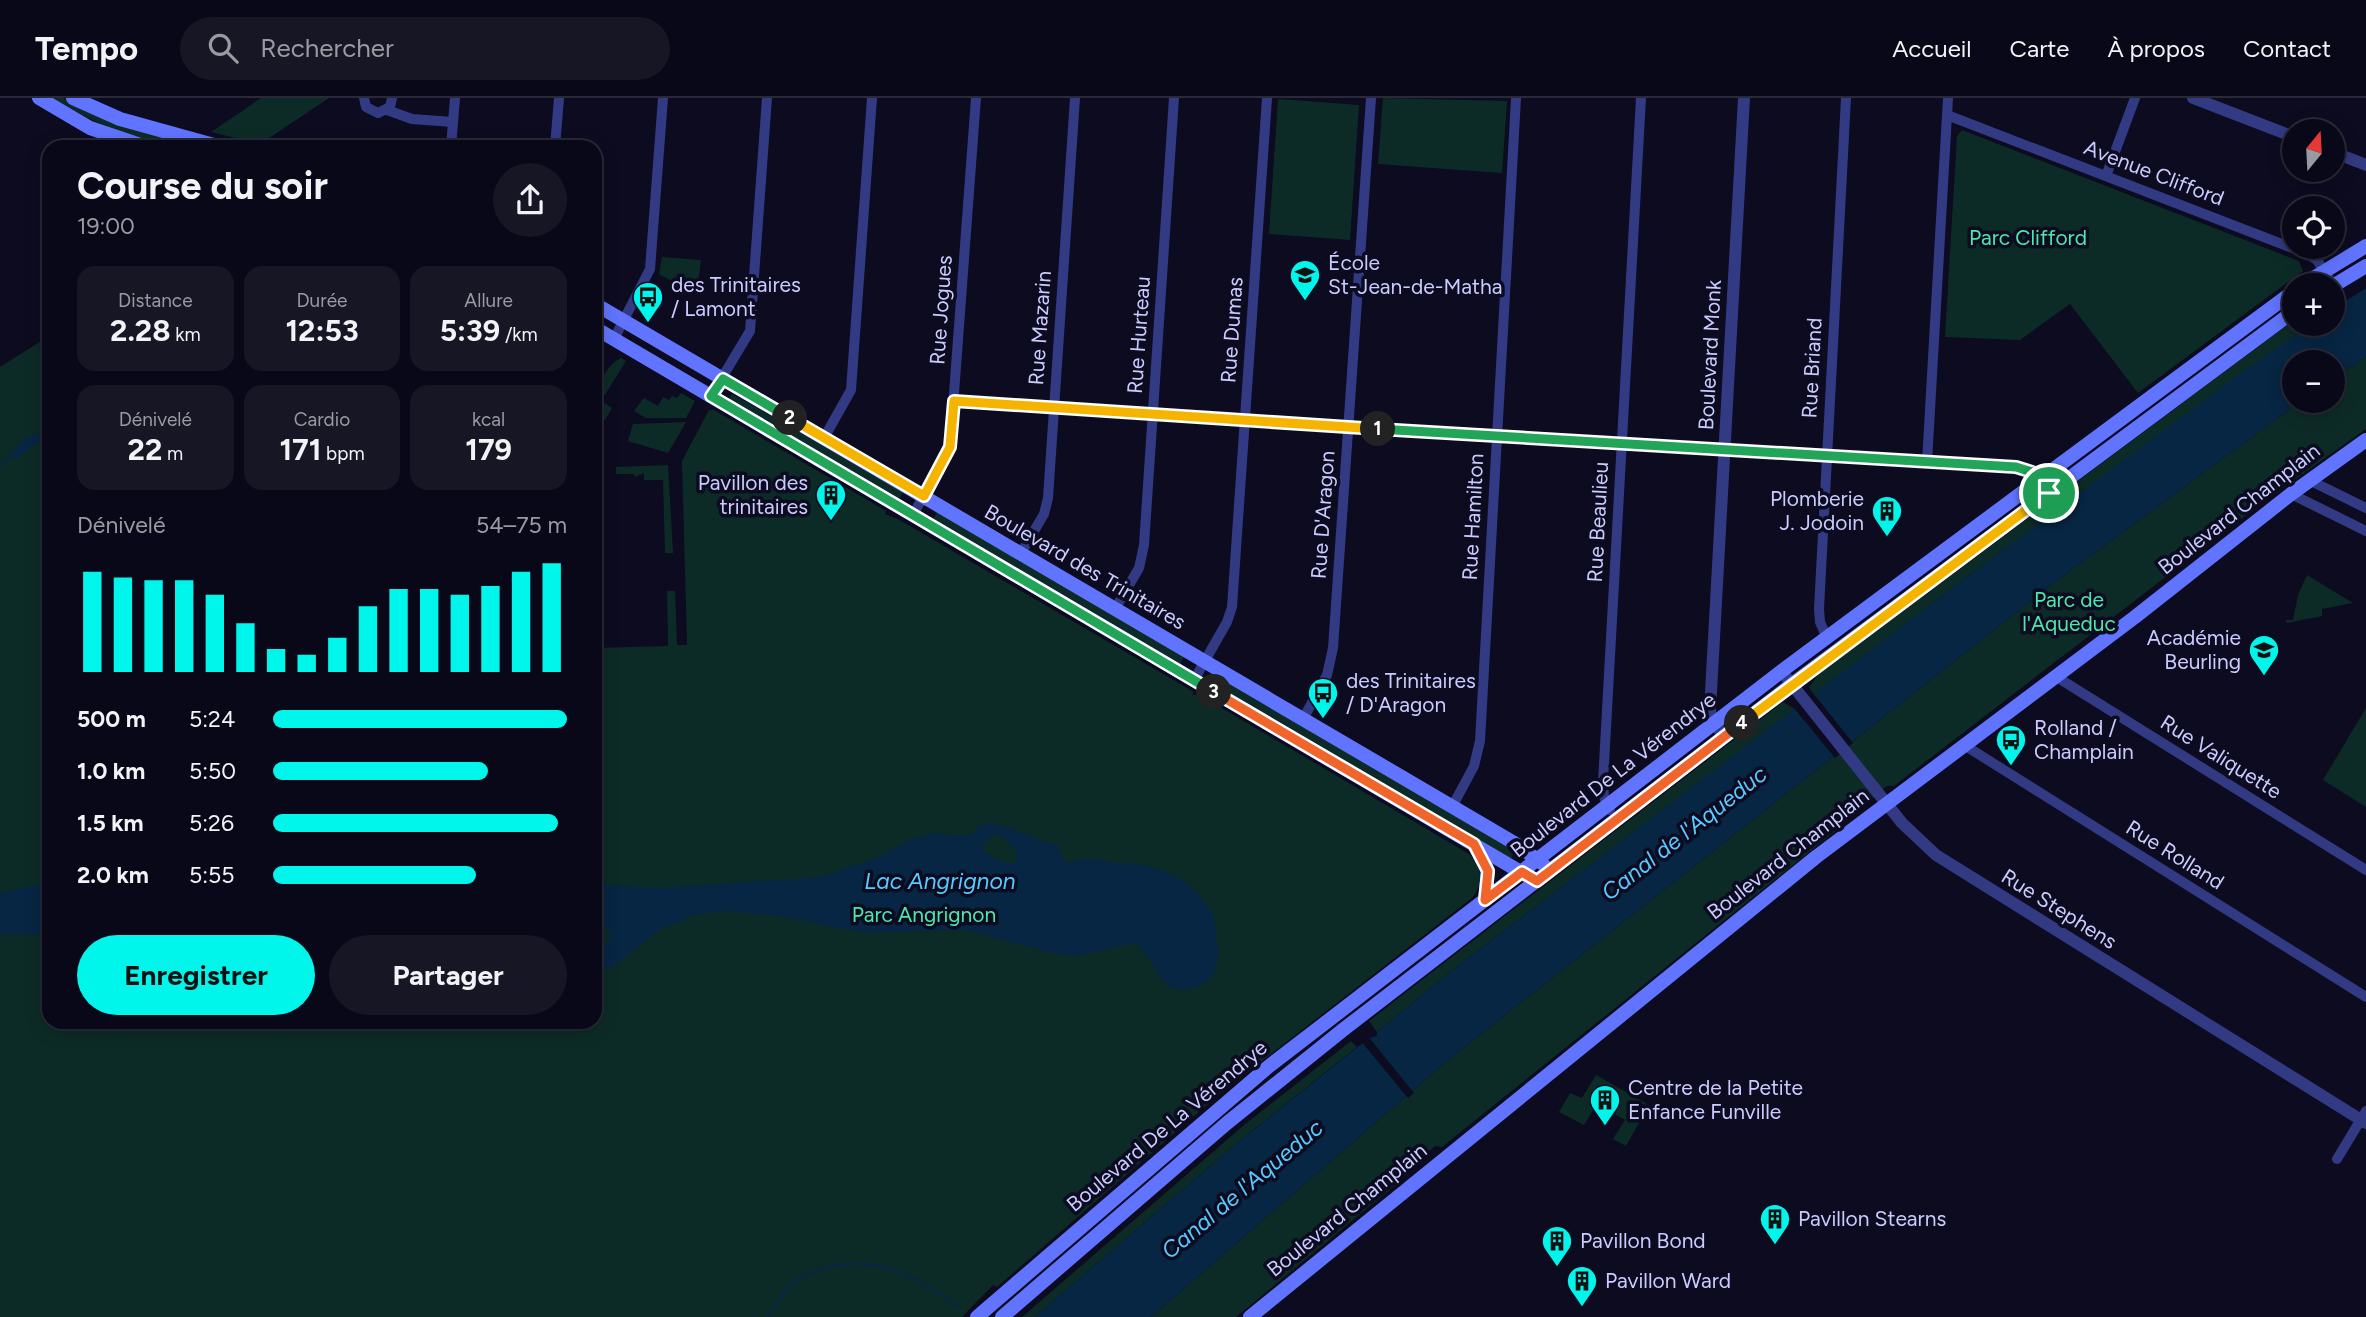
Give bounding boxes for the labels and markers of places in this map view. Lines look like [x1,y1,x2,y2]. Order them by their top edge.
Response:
place label: École St-Jean-de-Matha [1328,250,1502,299]
school or university icon: École St-Jean-de-Matha [1288,258,1322,302]
place label: des Trinitaires / Lamont [671,272,801,321]
bus stop icon: des Trinitaires / Lamont [631,280,665,324]
pin: 2 [772,400,808,436]
pin: 1 [1360,412,1396,446]
pin [2019,463,2079,523]
place label: Pavillon des trinitaires [698,470,808,519]
building icon: Pavillon des trinitaires [814,478,848,522]
place label: Plomberie J. Jodoin [1770,486,1864,535]
building icon: Plomberie J. Jodoin [1870,494,1904,538]
place label: Académie Beurling [2147,625,2241,674]
school or university icon: Académie Beurling [2247,633,2281,677]
place label: des Trinitaires / D'Aragon [1346,668,1476,717]
pin: 3 [1196,674,1232,710]
bus stop icon: des Trinitaires / D'Aragon [1306,676,1340,720]
pin: 4 [1724,706,1760,740]
place label: Rolland / Champlain [2034,715,2134,764]
bus stop icon: Rolland / Champlain [1994,723,2028,767]
place label: Centre de la Petite Enfance Funville [1628,1075,1803,1124]
building icon: Centre de la Petite Enfance Funville [1588,1083,1622,1127]
building icon: Pavillon Stearns [1758,1202,1792,1246]
place label: Pavillon Stearns [1798,1206,1946,1231]
building icon: Pavillon Bond [1540,1224,1574,1268]
place label: Pavillon Bond [1580,1228,1706,1253]
building icon: Pavillon Ward [1565,1264,1599,1308]
place label: Pavillon Ward [1605,1268,1731,1293]

